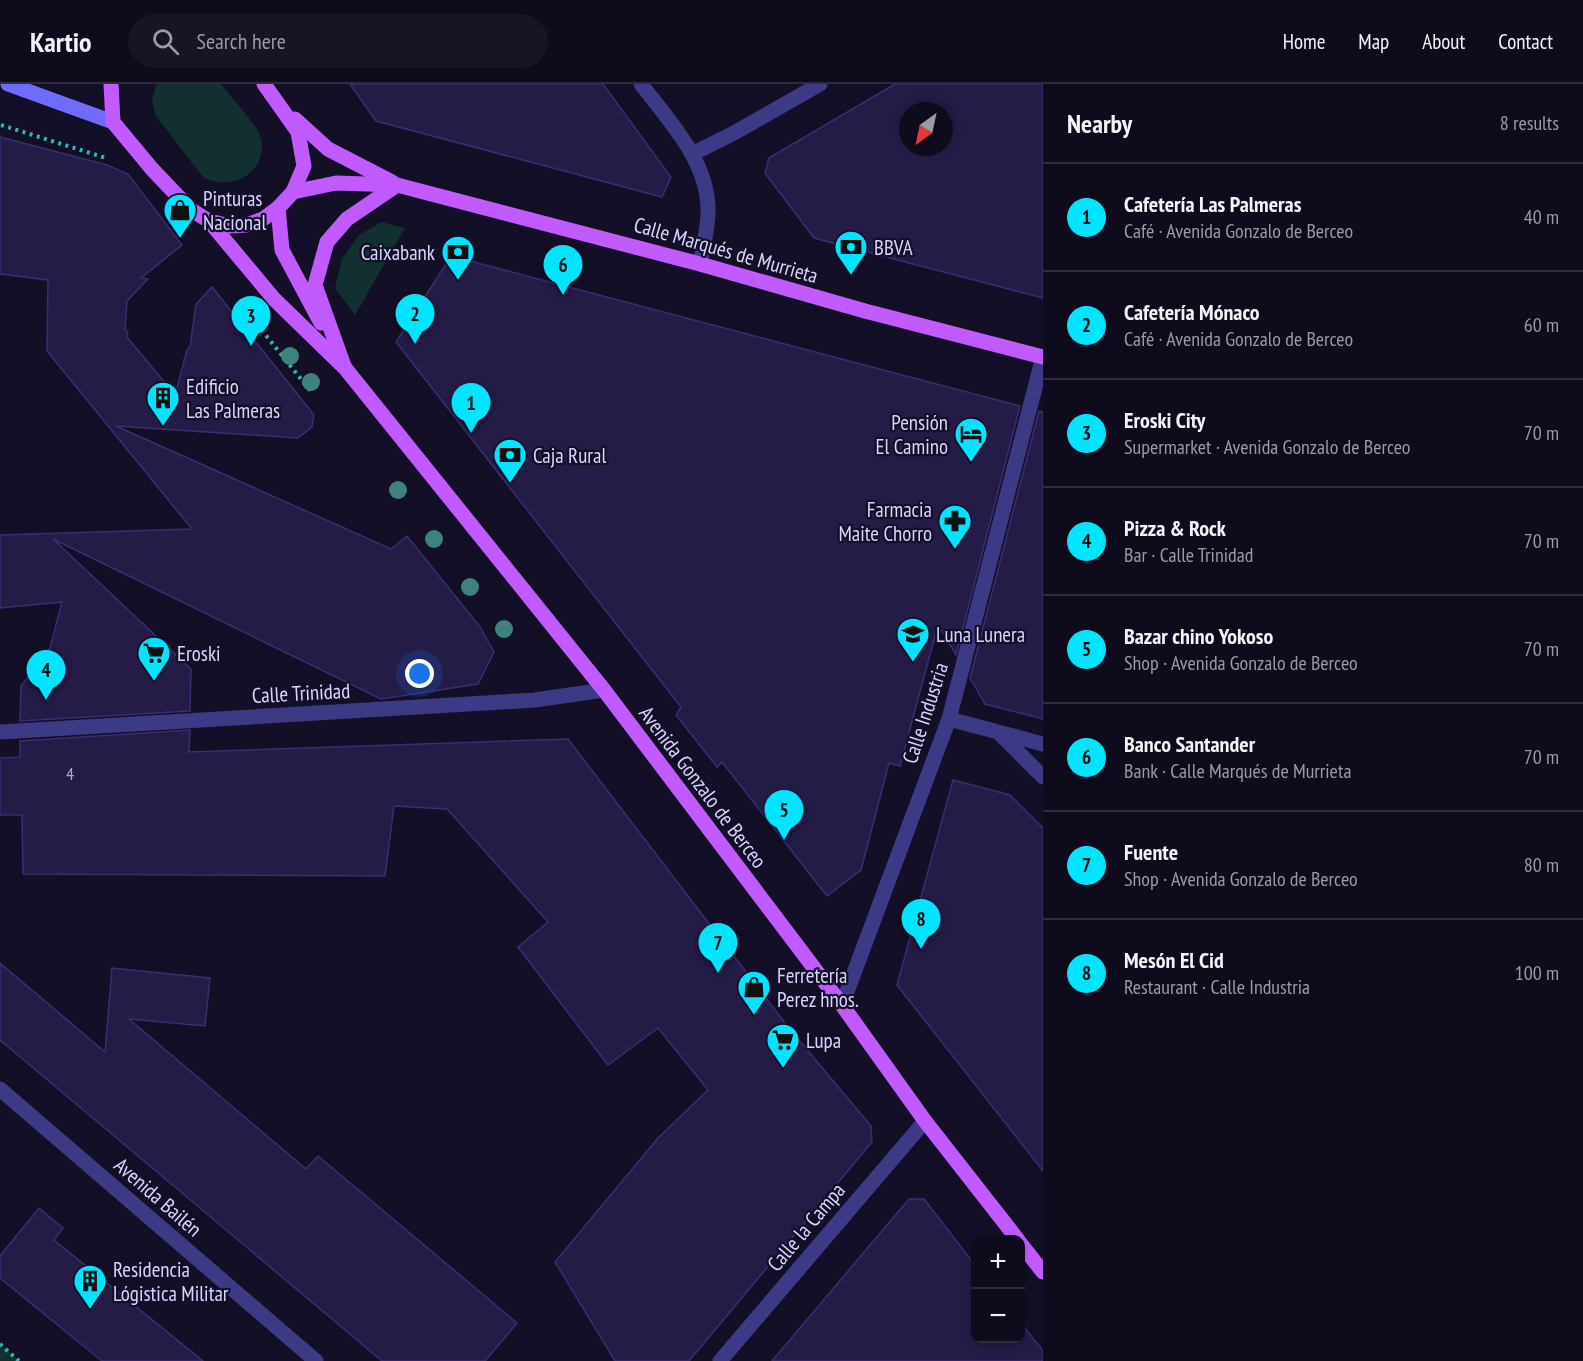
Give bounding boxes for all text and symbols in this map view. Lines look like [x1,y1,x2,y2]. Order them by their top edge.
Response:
search box [128,14,548,68]
text: Kartio [30,23,92,60]
icon: search [149,25,182,58]
text: Search here [197,27,286,55]
text: Home [1283,28,1325,55]
text: Map [1358,28,1389,55]
text: About [1422,28,1465,55]
text: Contact [1498,28,1553,55]
north arrow [899,102,953,156]
text: Nearby [1067,107,1132,140]
text: 8 results [1500,110,1559,136]
place label: Pinturas Nacional [203,185,266,236]
text: Cafetería Las Palmeras [1124,190,1301,218]
shop icon: Pinturas Nacional [162,192,198,239]
text: 1 [1082,204,1091,230]
text: 40 m [1524,204,1559,230]
street label: Calle Marqués de Murrieta [631,211,821,289]
text: Café · Avenida Gonzalo de Berceo [1124,218,1353,244]
bank icon: BBVA [833,229,869,276]
bank icon: Caixabank [440,234,476,281]
place label: BBVA [874,234,913,261]
place label: Caixabank [361,239,435,266]
pin: 6 [544,246,582,295]
pin: 2 [396,294,434,344]
pin: 3 [232,296,270,346]
text: Cafetería Mónaco [1124,298,1260,326]
text: 2 [1082,312,1091,338]
text: 60 m [1524,312,1559,338]
text: Café · Avenida Gonzalo de Berceo [1124,326,1353,352]
place label: Edificio Las Palmeras [186,373,280,424]
building icon: Edificio Las Palmeras [145,380,181,427]
pin: 1 [452,384,490,433]
text: Eroski City [1124,406,1205,434]
place label: Pensión El Camino [875,409,948,460]
hotel icon: Pensión El Camino [953,416,989,463]
text: 3 [1082,420,1091,446]
text: 70 m [1524,420,1559,446]
text: Supermarket · Avenida Gonzalo de Berceo [1124,434,1410,460]
bank icon: Caja Rural [492,437,528,484]
place label: Caja Rural [533,442,606,469]
place label: Farmacia Maite Chorro [838,496,932,547]
pharmacy icon: Farmacia Maite Chorro [937,503,973,550]
text: Pizza & Rock [1124,514,1226,542]
text: 4 [1082,528,1091,554]
text: 70 m [1524,528,1559,554]
text: Bar · Calle Trinidad [1124,542,1253,568]
school or university icon: Luna Lunera [895,616,931,663]
place label: Luna Lunera [936,621,1025,648]
text: Bazar chino Yokoso [1124,622,1273,650]
supermarket icon: Eroski [136,635,172,682]
text: 5 [1082,636,1091,662]
text: 70 m [1524,636,1559,662]
place label: Eroski [177,640,221,667]
pin: 4 [26,650,66,700]
text: Shop · Avenida Gonzalo de Berceo [1124,650,1358,676]
your location [405,659,434,688]
street label: Calle Industria [896,659,954,767]
street label: Calle Trinidad [251,677,351,709]
street label: Avenida Gonzalo de Berceo [633,701,773,873]
text: Banco Santander [1124,730,1255,758]
text: 6 [1082,744,1091,770]
text: 70 m [1524,744,1559,770]
text: Bank · Calle Marqués de Murrieta [1124,758,1351,784]
house number: 4 [66,762,74,785]
pin: 5 [764,790,804,840]
text: Fuente [1124,838,1178,866]
text: 7 [1082,852,1091,878]
text: 80 m [1524,852,1559,878]
text: Shop · Avenida Gonzalo de Berceo [1124,866,1358,892]
pin: 8 [902,900,940,949]
pin: 7 [698,924,738,973]
text: Mesón El Cid [1124,946,1224,974]
text: 8 [1082,960,1091,986]
text: 100 m [1515,960,1559,986]
place label: Ferretería Perez hnos. [777,962,859,1013]
shop icon: Ferretería Perez hnos. [736,969,772,1016]
text: Restaurant · Calle Industria [1124,974,1310,1000]
supermarket icon: Lupa [765,1022,801,1069]
place label: Lupa [806,1027,841,1054]
street label: Avenida Bailén [109,1152,207,1242]
street label: Calle la Campa [761,1177,851,1277]
map controls [971,1235,1025,1343]
button: + [971,1235,1025,1289]
place label: Residencia Lógistica Militar [113,1256,229,1307]
building icon: Residencia Lógistica Militar [72,1263,108,1310]
button: − [971,1289,1025,1343]

